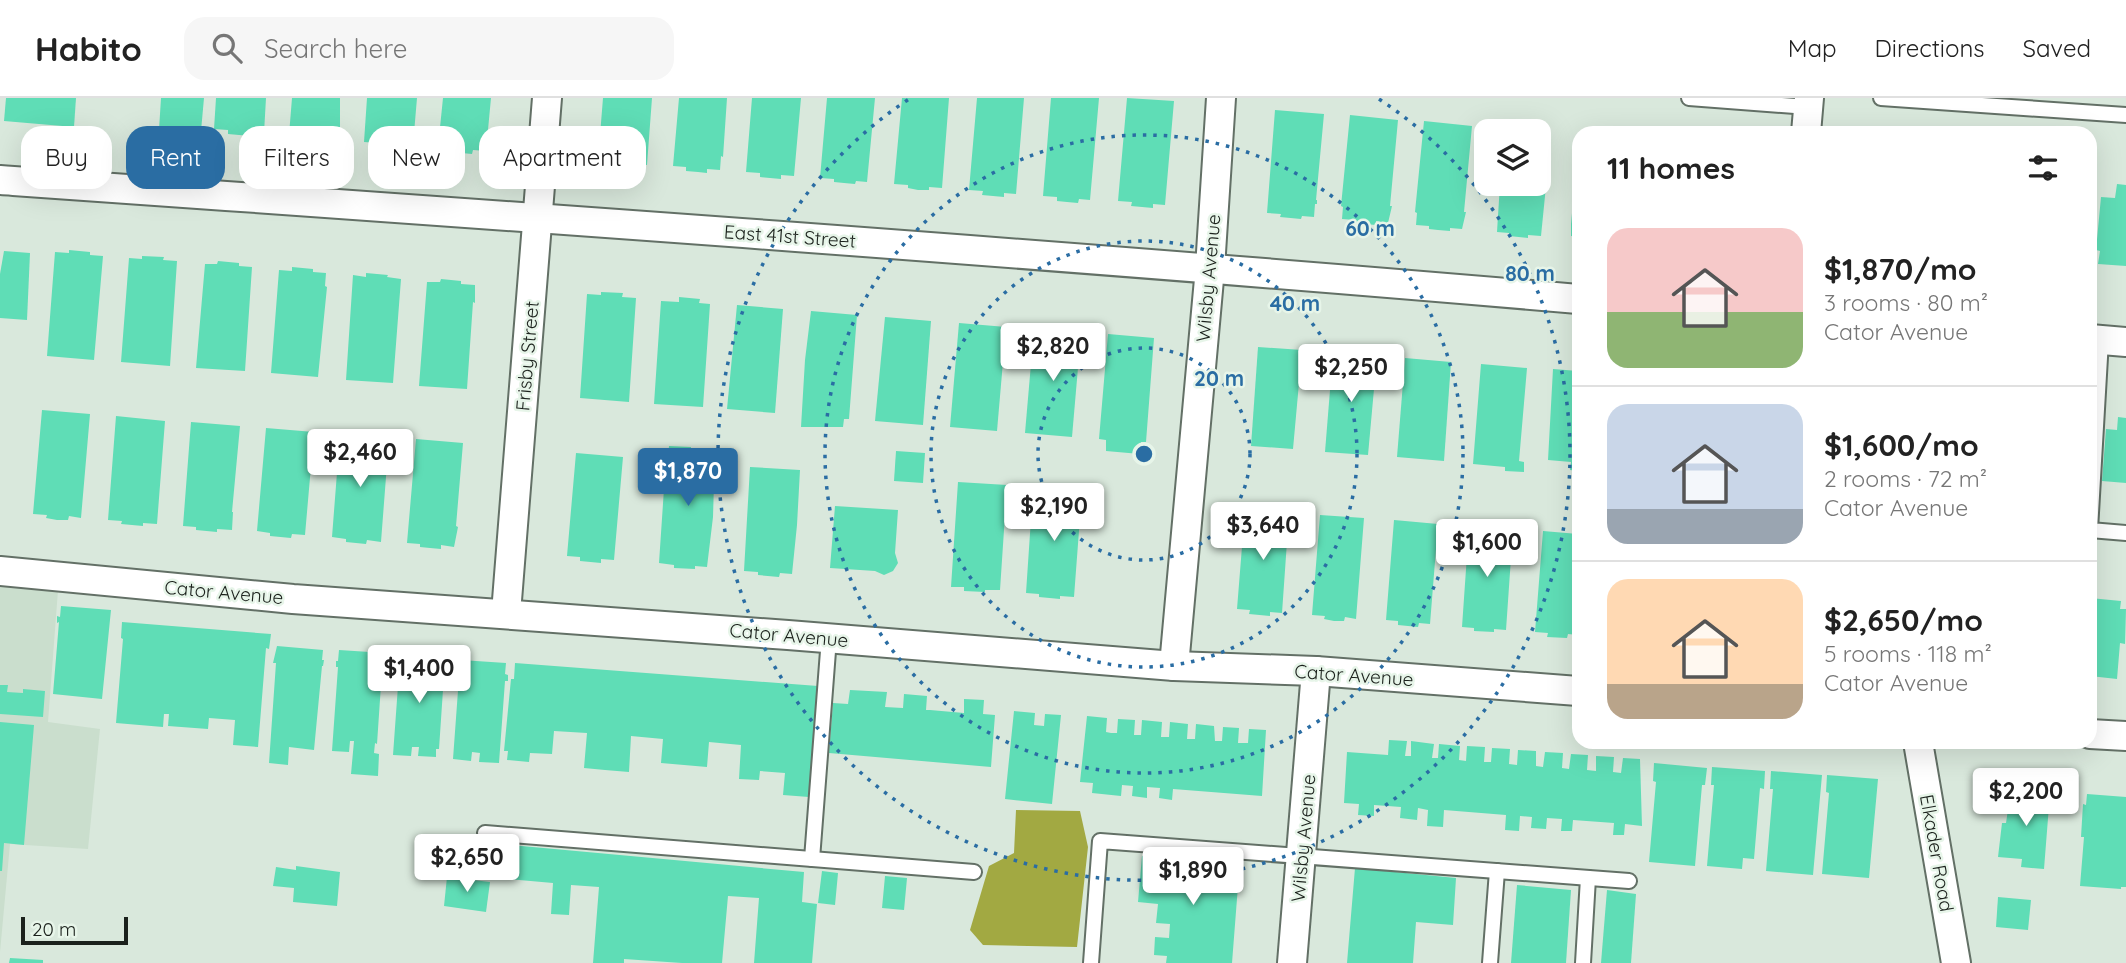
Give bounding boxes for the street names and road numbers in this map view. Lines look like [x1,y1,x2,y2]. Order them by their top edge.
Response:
street label: Wilsby Avenue [1190,213,1226,343]
street label: East 41st Street [723,219,857,253]
street label: Frisby Street [510,300,544,412]
street label: Cator Avenue [164,575,284,609]
street label: Cator Avenue [729,618,849,652]
street label: Cator Avenue [1294,659,1414,691]
street label: Wilsby Avenue [1285,773,1321,903]
street label: Elkader Road [1915,792,1959,914]

